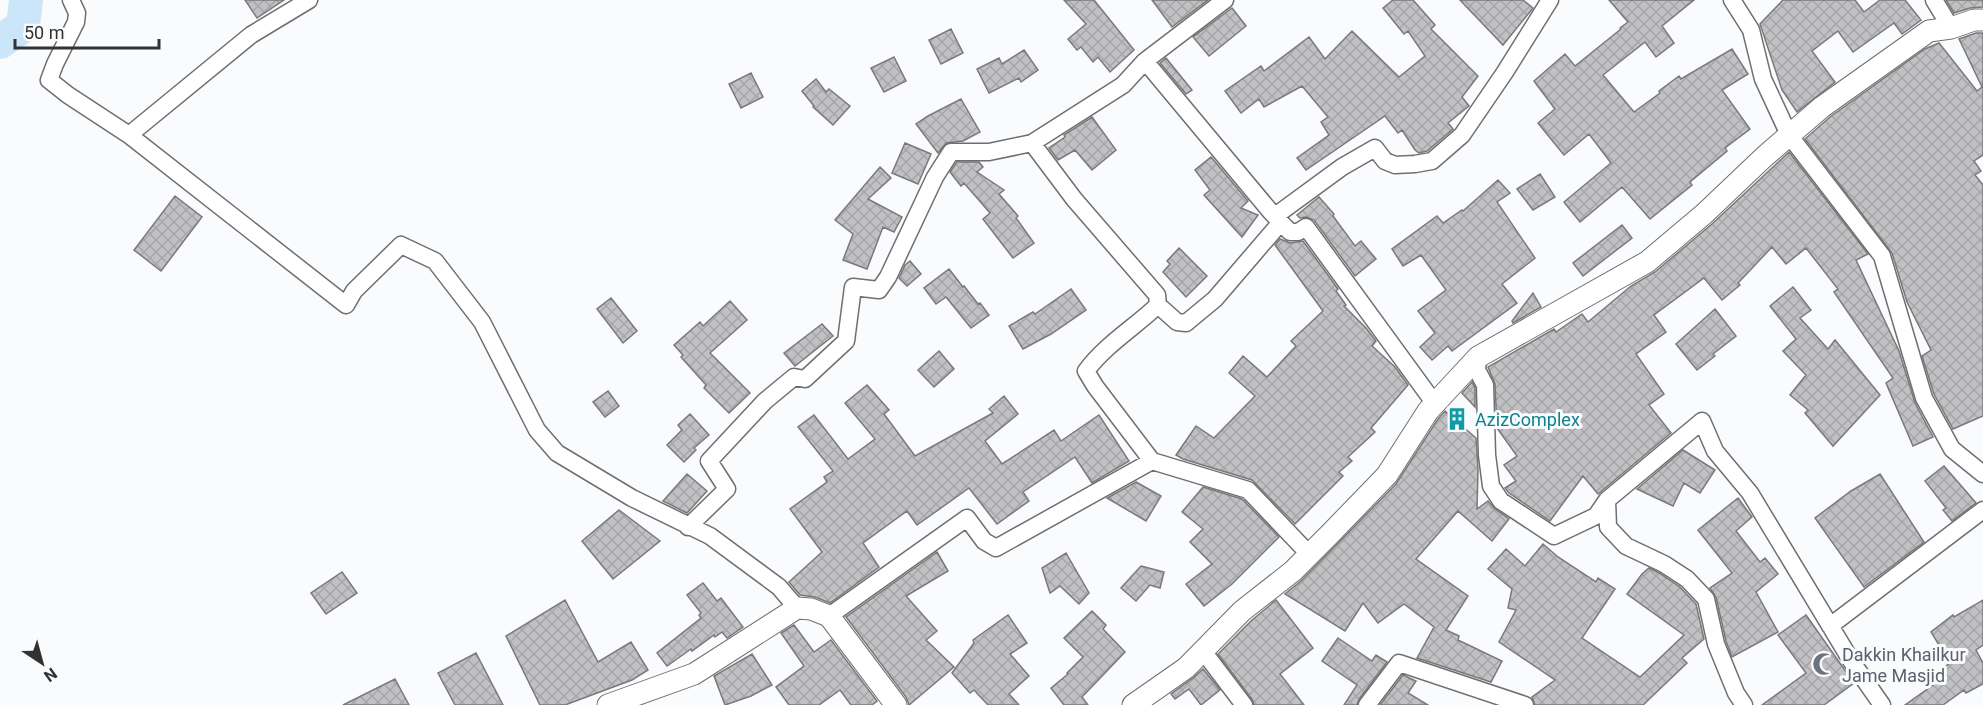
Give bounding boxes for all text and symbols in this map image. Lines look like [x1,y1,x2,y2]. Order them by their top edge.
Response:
scale bar [15,12,159,50]
text: 50 m [24,22,64,43]
building icon: AzizComplex [1444,406,1470,432]
place label: AzizComplex [1475,409,1580,430]
north arrow [12,633,72,693]
place label: Dakkin Khailkur Jame Masjid [1842,644,1966,686]
mosque icon: Dakkin Khailkur Jame Masjid [1811,651,1837,677]
text: N [40,664,61,686]

